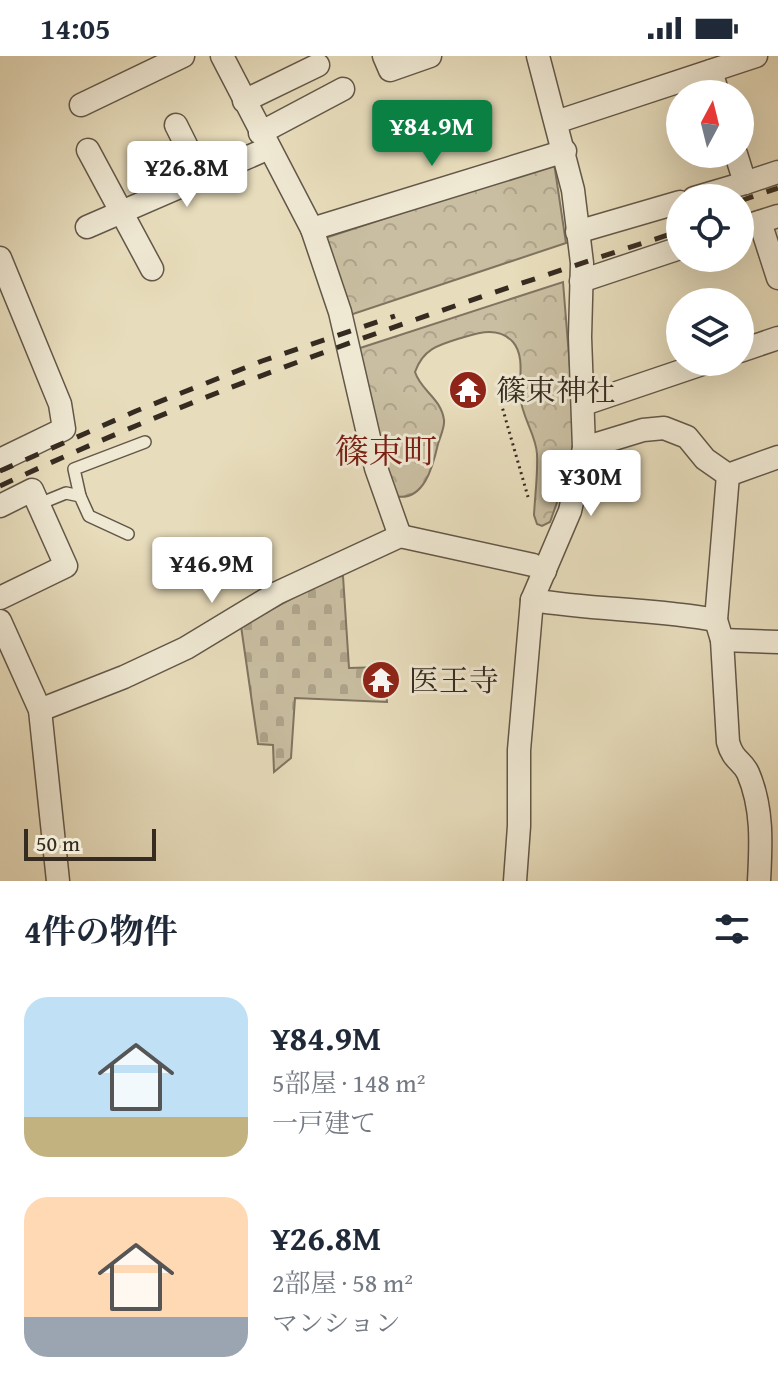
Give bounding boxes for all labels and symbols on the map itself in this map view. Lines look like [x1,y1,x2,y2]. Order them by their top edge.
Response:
north arrow [666,80,754,168]
pin: ¥84.9M [367,100,497,168]
pin: ¥26.8M [122,141,252,209]
place label: 篠束神社 [496,368,616,412]
temple icon: 篠束神社 [447,369,489,411]
district label: 篠束町 [335,426,437,475]
pin: ¥30M [544,450,638,518]
pin: ¥46.9M [147,537,277,605]
place label: 医王寺 [409,658,499,702]
temple icon: 医王寺 [360,659,402,701]
scale bar [24,825,156,861]

